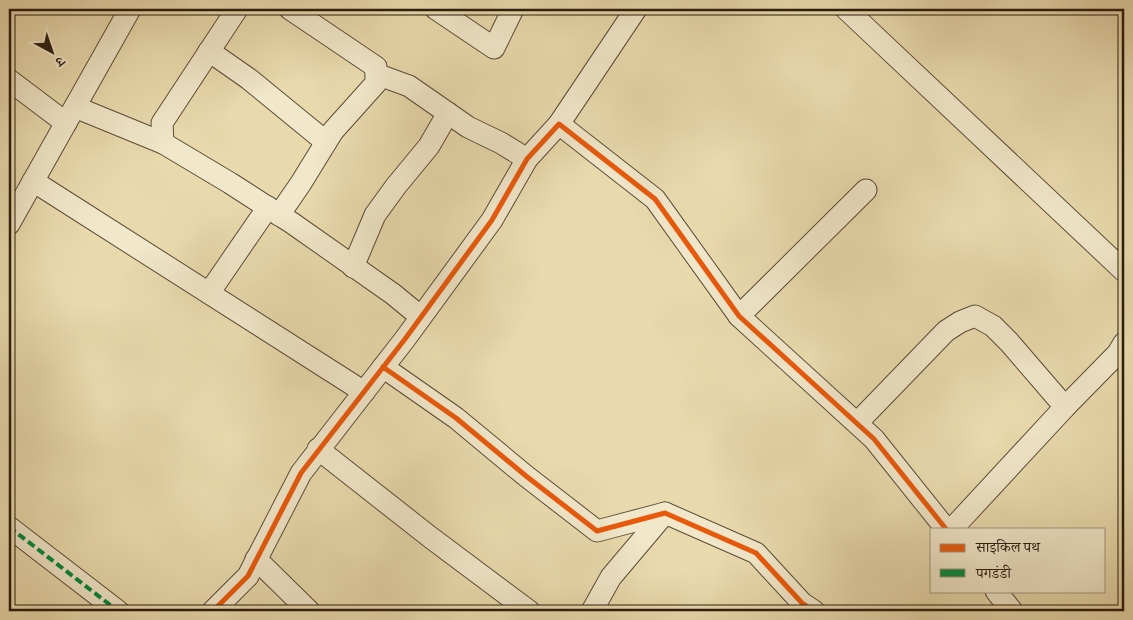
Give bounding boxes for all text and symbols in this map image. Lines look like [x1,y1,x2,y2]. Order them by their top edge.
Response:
north arrow [28,28,78,78]
text: उ [51,51,69,71]
legend [930,528,1106,592]
text: साइकिल पथ [975,538,1041,557]
text: पगडंडी [975,564,1012,583]

